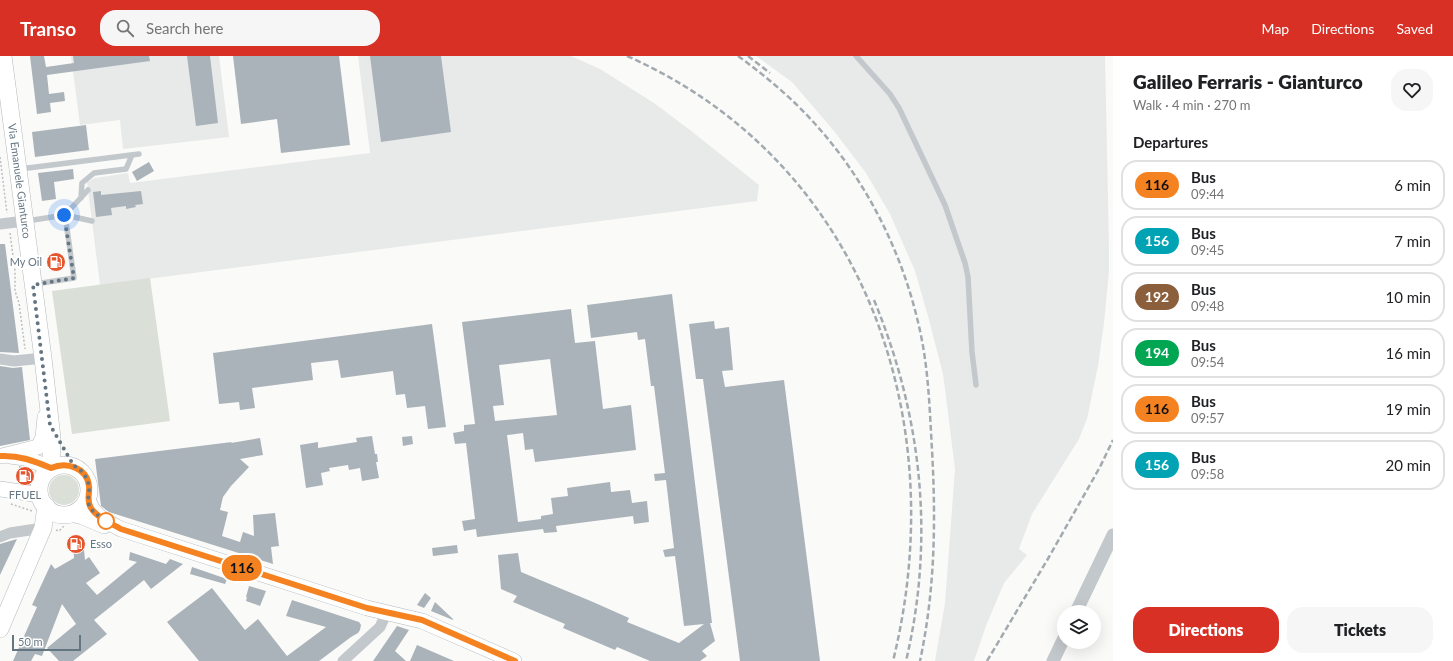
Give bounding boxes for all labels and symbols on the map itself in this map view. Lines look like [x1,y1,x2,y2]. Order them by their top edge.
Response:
street label: Via Emanuele Gianturco [6,123,34,239]
your location [54,205,74,225]
fuel station icon: My Oil [45,251,67,273]
place label: My Oil [10,255,42,268]
fuel station icon: FFUEL [14,465,36,487]
place label: FFUEL [9,488,42,501]
unlabelled marker [97,512,115,530]
fuel station icon: Esso [65,533,87,555]
place label: Esso [90,537,112,550]
line badge: 116 [219,555,265,581]
scale bar [12,633,81,652]

